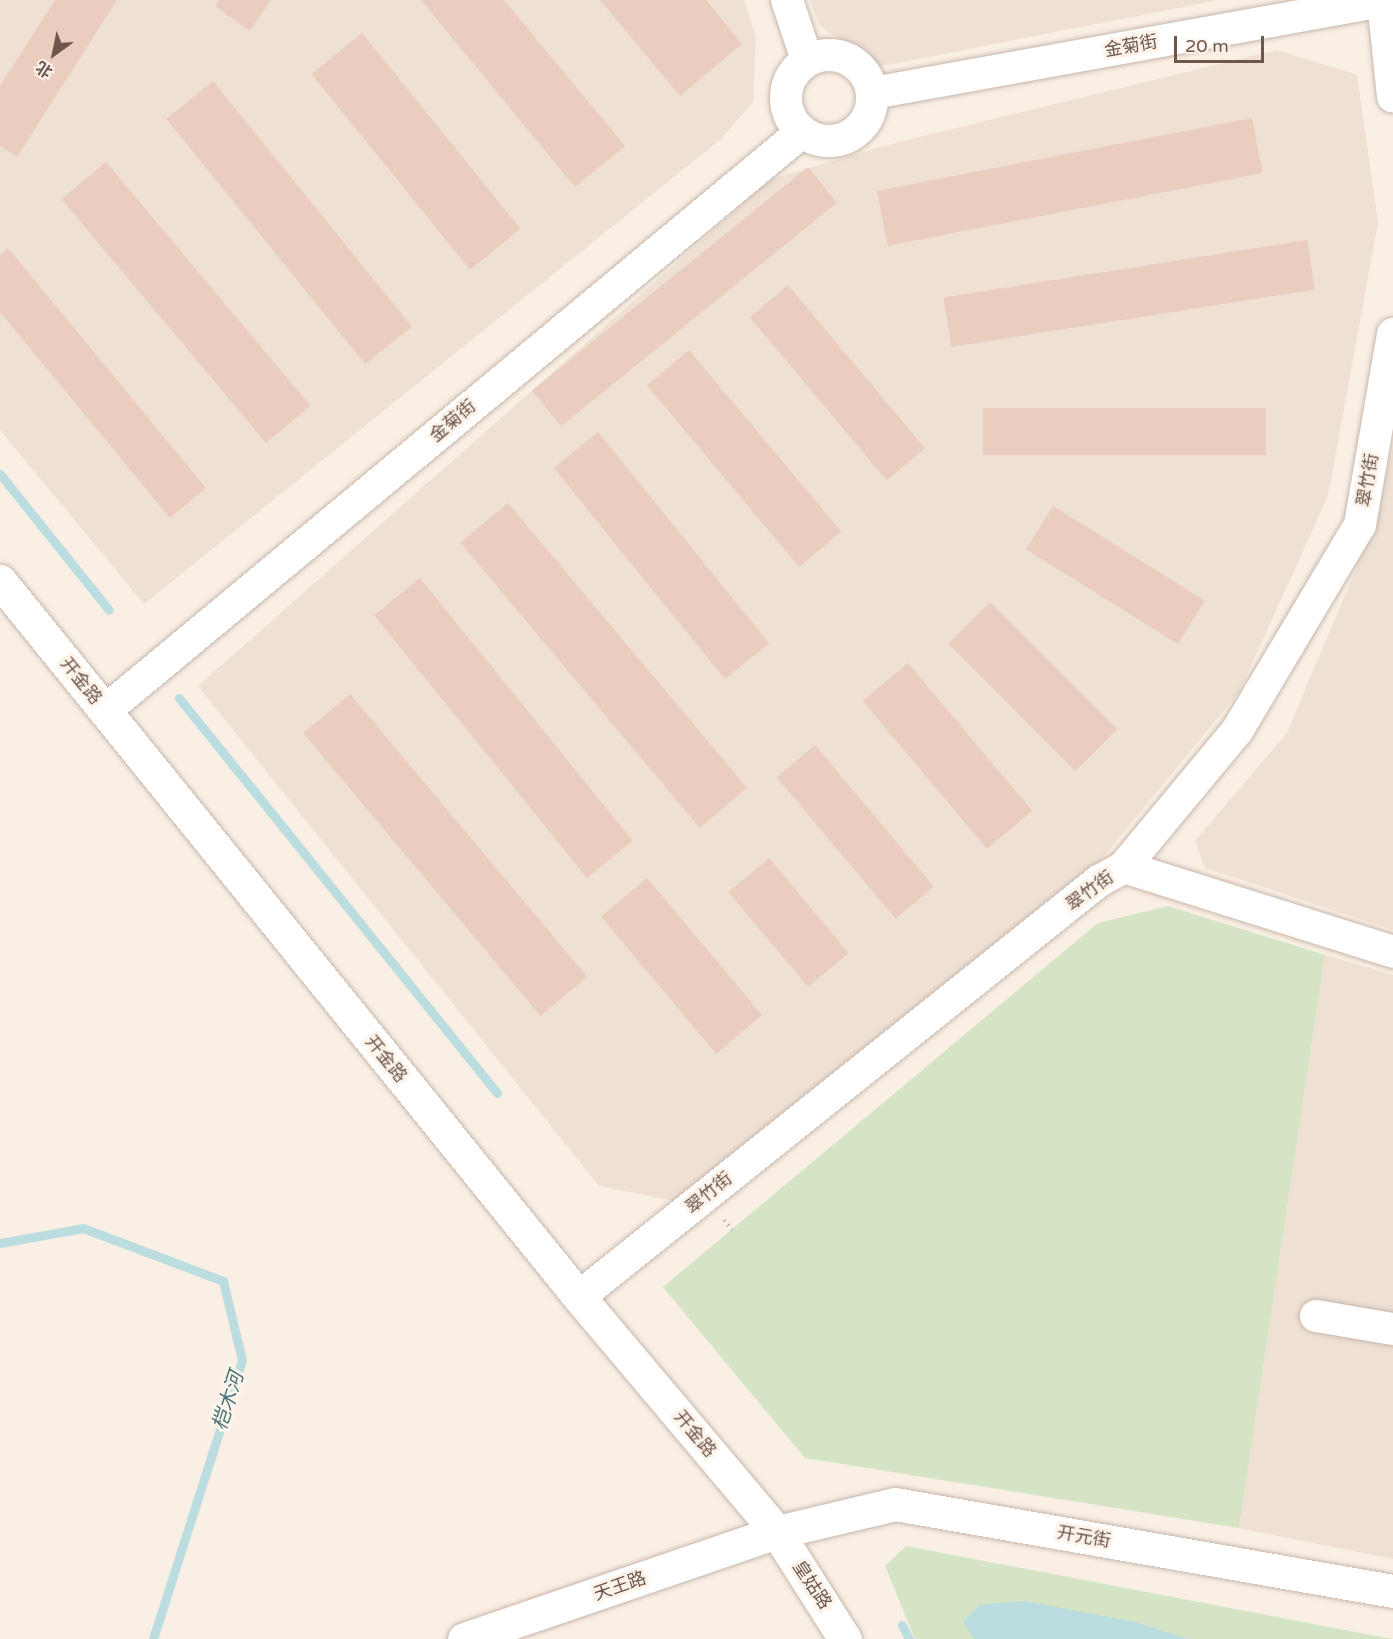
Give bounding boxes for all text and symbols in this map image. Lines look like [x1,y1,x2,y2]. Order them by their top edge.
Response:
north arrow [24,24,84,84]
scale bar [1177,24,1267,62]
street label: 金菊街 [1103,31,1159,61]
text: 20 m [1185,35,1229,57]
text: 北 [32,56,56,82]
street label: 金菊街 [425,395,481,447]
street label: 翠竹街 [1353,452,1383,508]
street label: 开金路 [56,653,106,709]
street label: 翠竹街 [1062,866,1118,916]
street label: 开金路 [361,1031,411,1087]
street label: 翠竹街 [681,1168,737,1218]
water label: 桤木河 [208,1369,250,1433]
street label: 开金路 [669,1406,721,1462]
street label: 开元街 [1056,1522,1112,1552]
street label: 皇姑路 [788,1557,836,1613]
street label: 天王路 [591,1567,649,1605]

